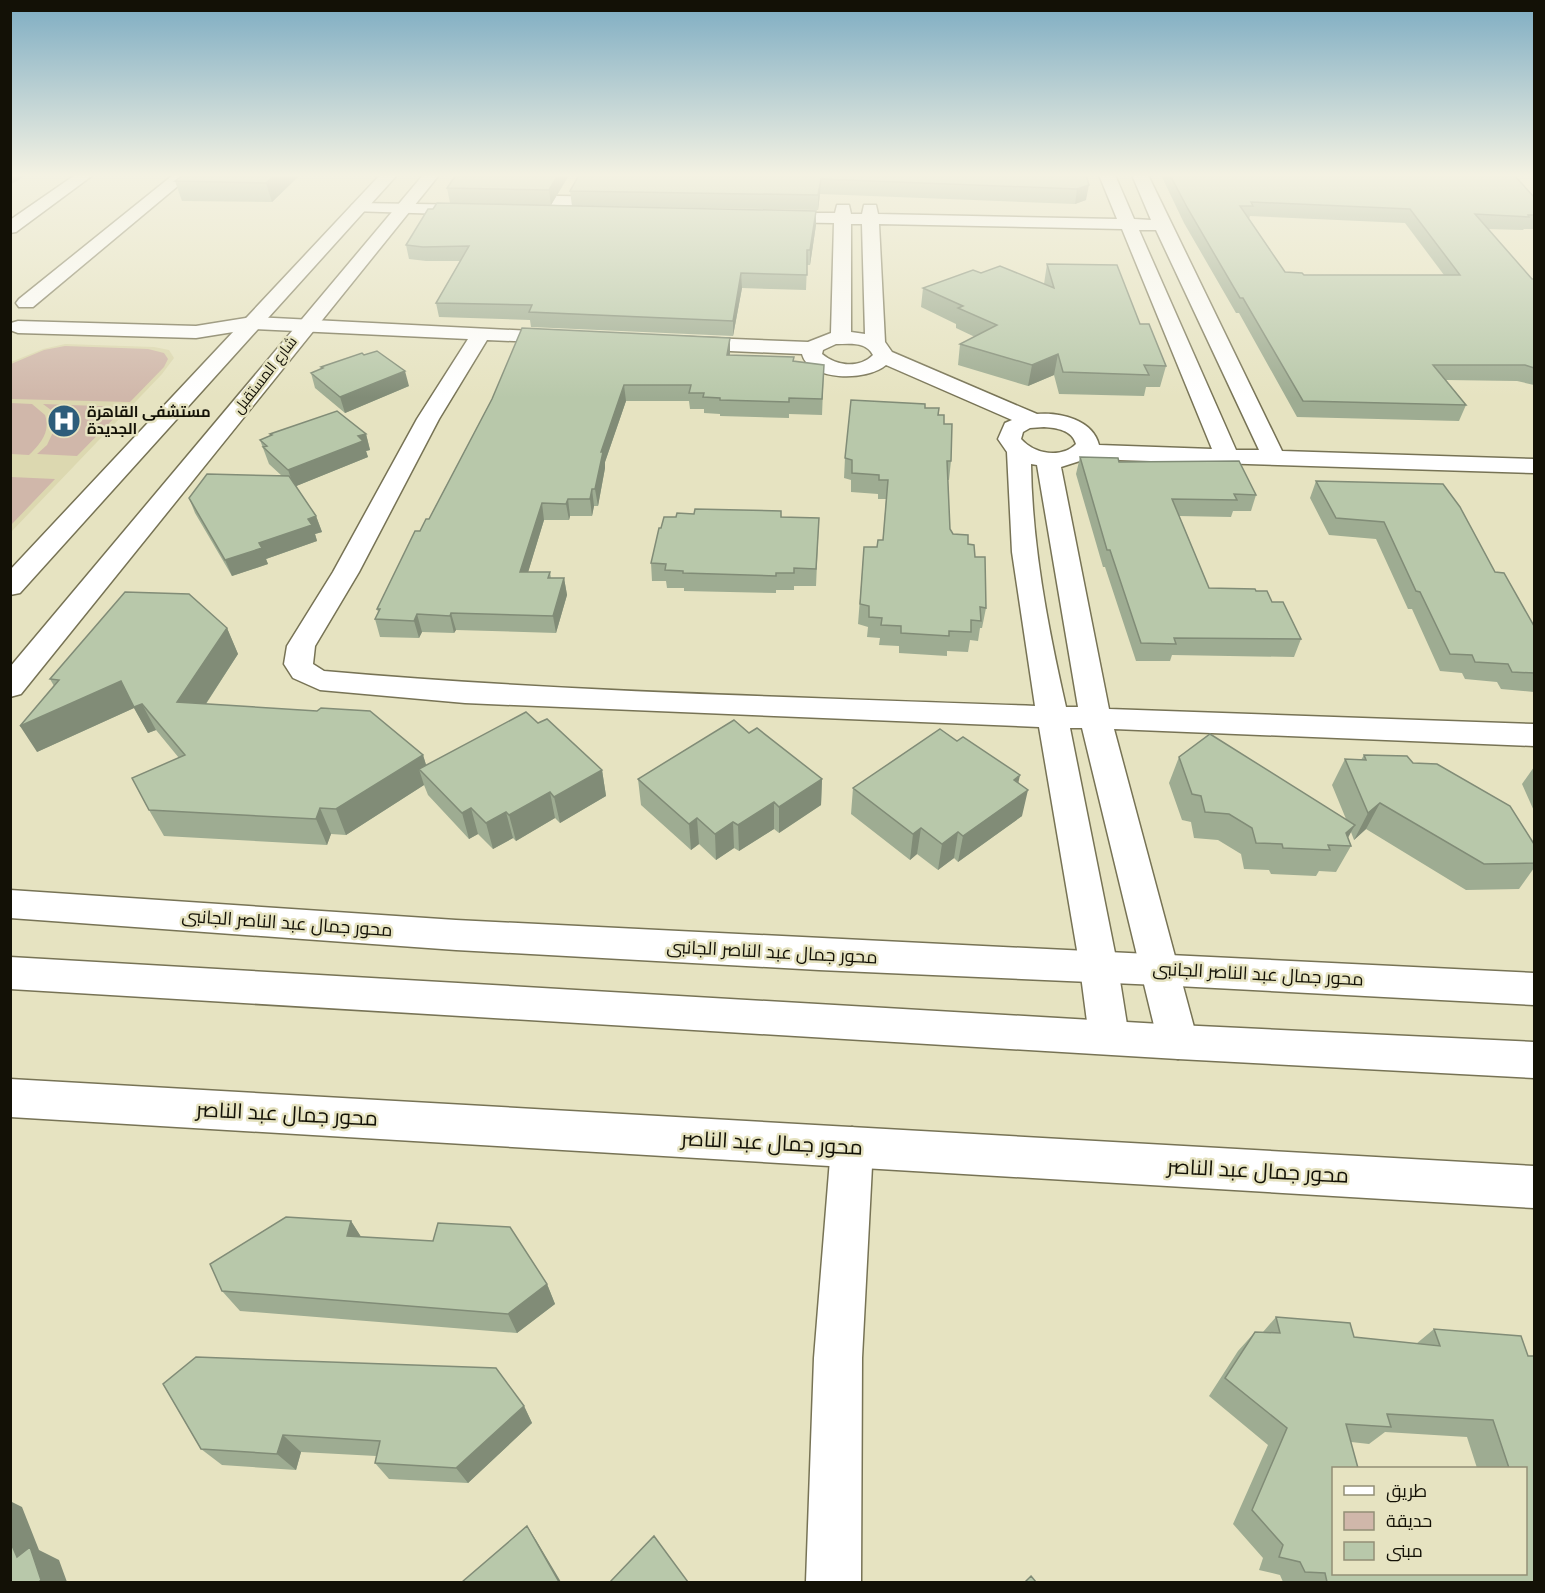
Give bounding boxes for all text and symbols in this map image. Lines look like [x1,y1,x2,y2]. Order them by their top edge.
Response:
street label: شارع المستقبل [229,332,302,418]
place label: مستشفى القاهرة الجديدة [87,402,211,437]
hospital icon: مستشفى القاهرة الجديدة [46,403,82,439]
street label: محور جمال عبد الناصر الجانبى [181,904,393,941]
street label: محور جمال عبد الناصر الجانبى [666,934,878,969]
street label: محور جمال عبد الناصر الجانبى [1152,956,1364,991]
street label: محور جمال عبد الناصر [194,1095,379,1132]
street label: محور جمال عبد الناصر [679,1124,864,1161]
street label: محور جمال عبد الناصر [1165,1152,1350,1189]
legend [1332,1467,1527,1575]
text: طريق [1386,1479,1427,1503]
text: حديقة [1386,1509,1432,1531]
text: مبنى [1386,1539,1423,1562]

